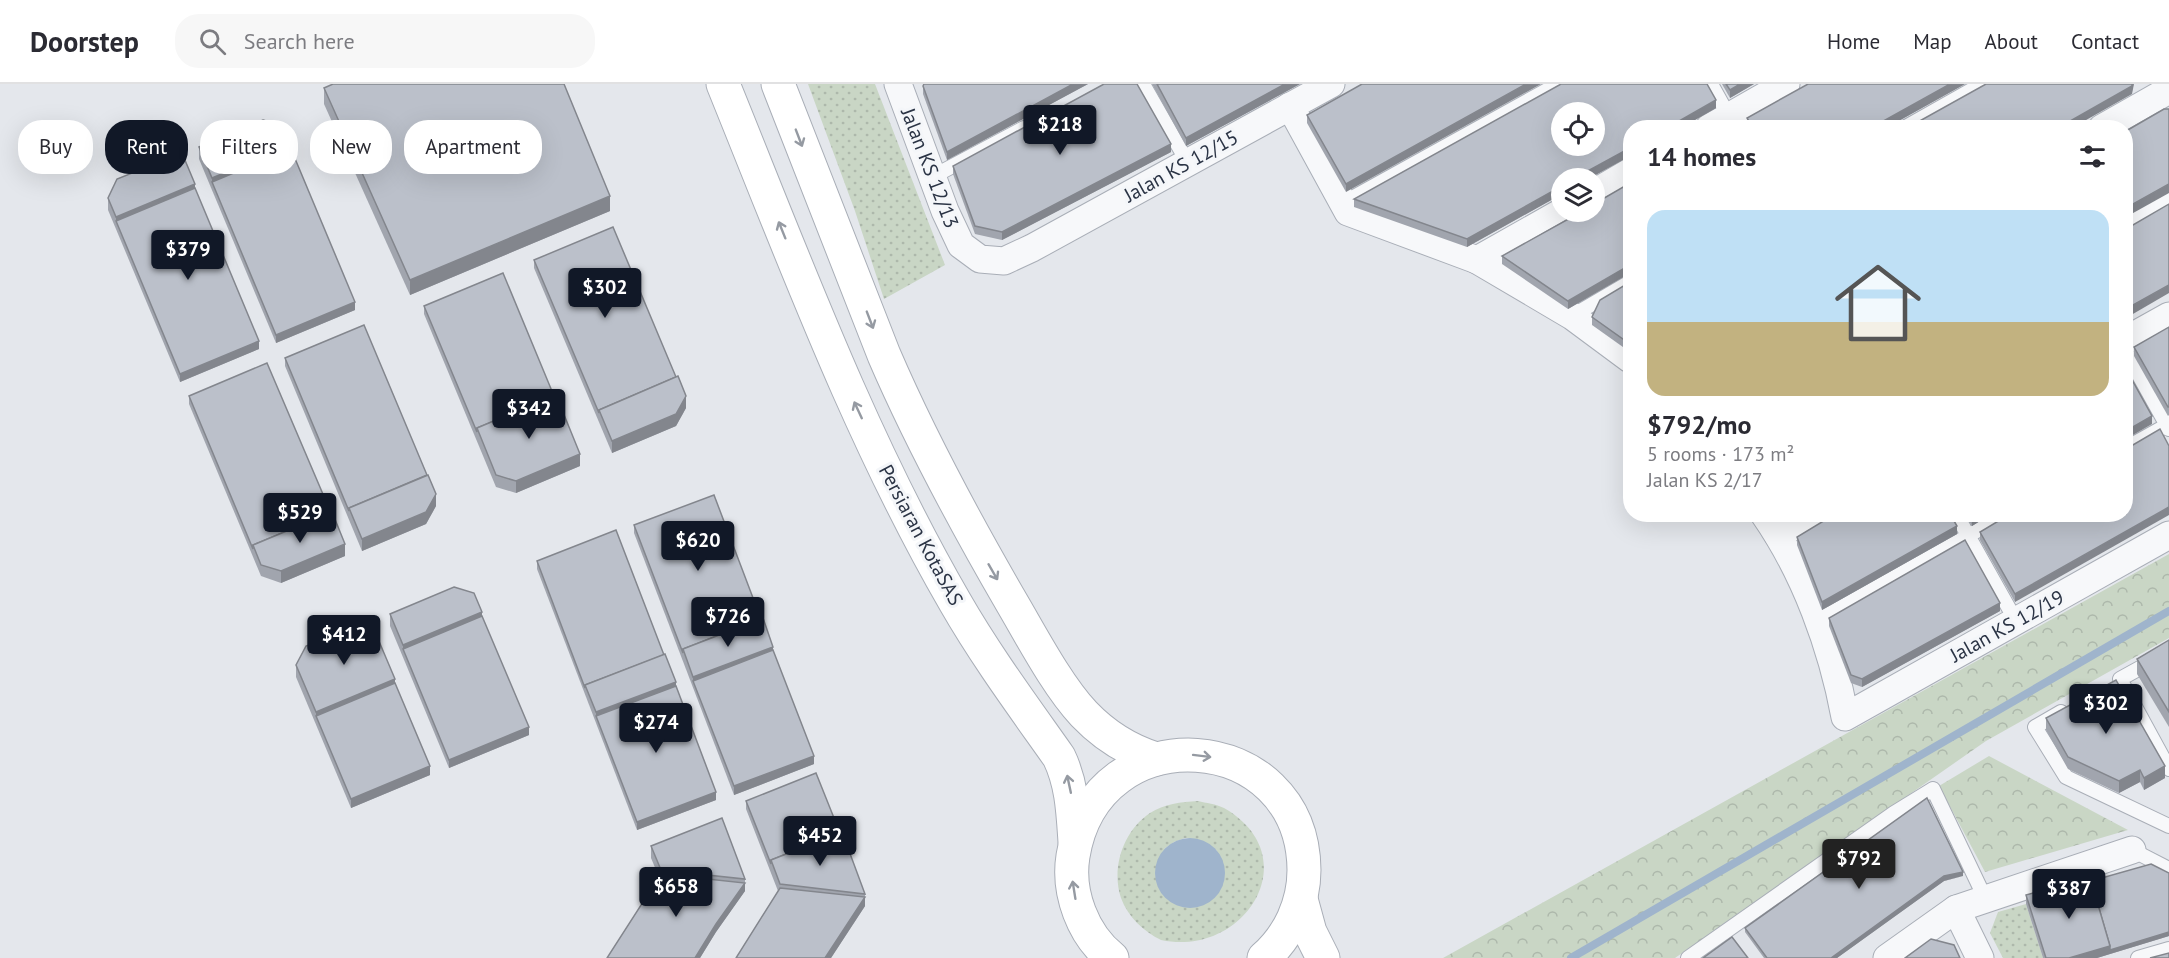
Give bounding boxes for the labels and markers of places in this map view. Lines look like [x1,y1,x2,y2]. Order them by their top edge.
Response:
pin: $218 [1024,105,1096,156]
pin: $379 [152,230,224,281]
pin: $302 [569,268,641,319]
pin: $342 [493,389,565,440]
pin: $529 [264,493,336,544]
pin: $620 [662,521,734,572]
pin: $726 [692,597,764,648]
pin: $412 [308,615,380,666]
pin: $302 [2070,684,2142,735]
pin: $274 [620,703,692,754]
pin: $452 [784,816,856,867]
pin: $792 [1823,839,1895,890]
pin: $658 [640,867,712,918]
pin: $387 [2033,869,2105,920]

